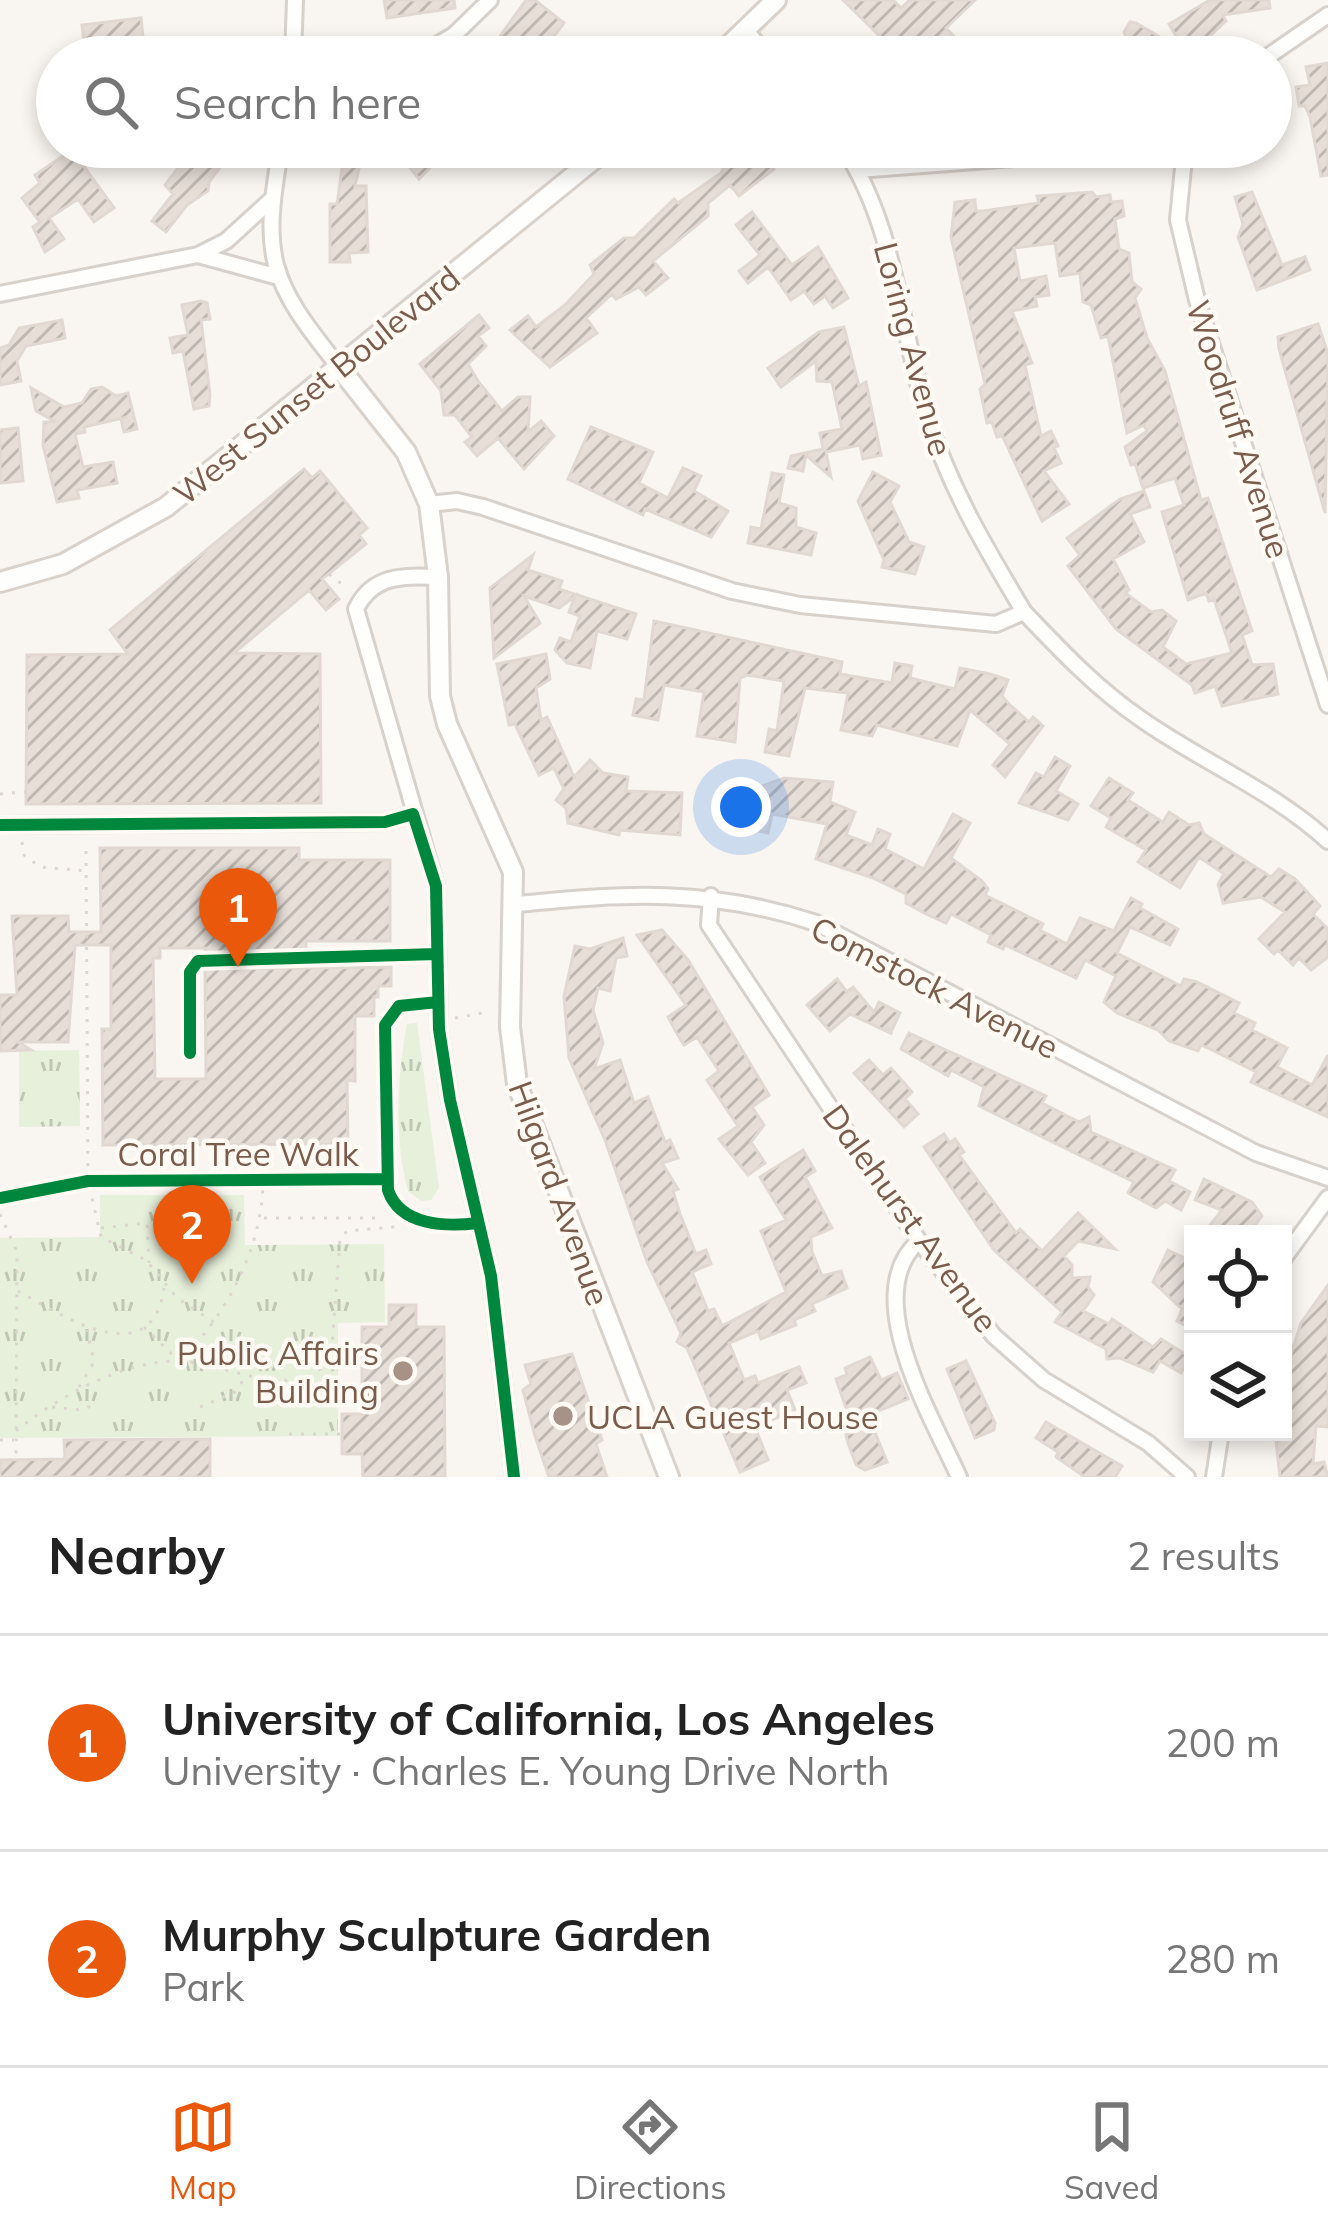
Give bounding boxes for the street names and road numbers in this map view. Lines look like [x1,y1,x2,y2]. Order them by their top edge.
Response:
street label: Loring Avenue [866,238,962,460]
street label: West Sunset Boulevard [164,257,468,513]
street label: Woodruff Avenue [1178,295,1300,563]
street label: Comstock Avenue [804,907,1066,1067]
street label: Hilgard Avenue [500,1075,620,1311]
street label: Dalehurst Avenue [815,1096,1007,1340]
street label: Coral Tree Walk [117,1133,360,1174]

